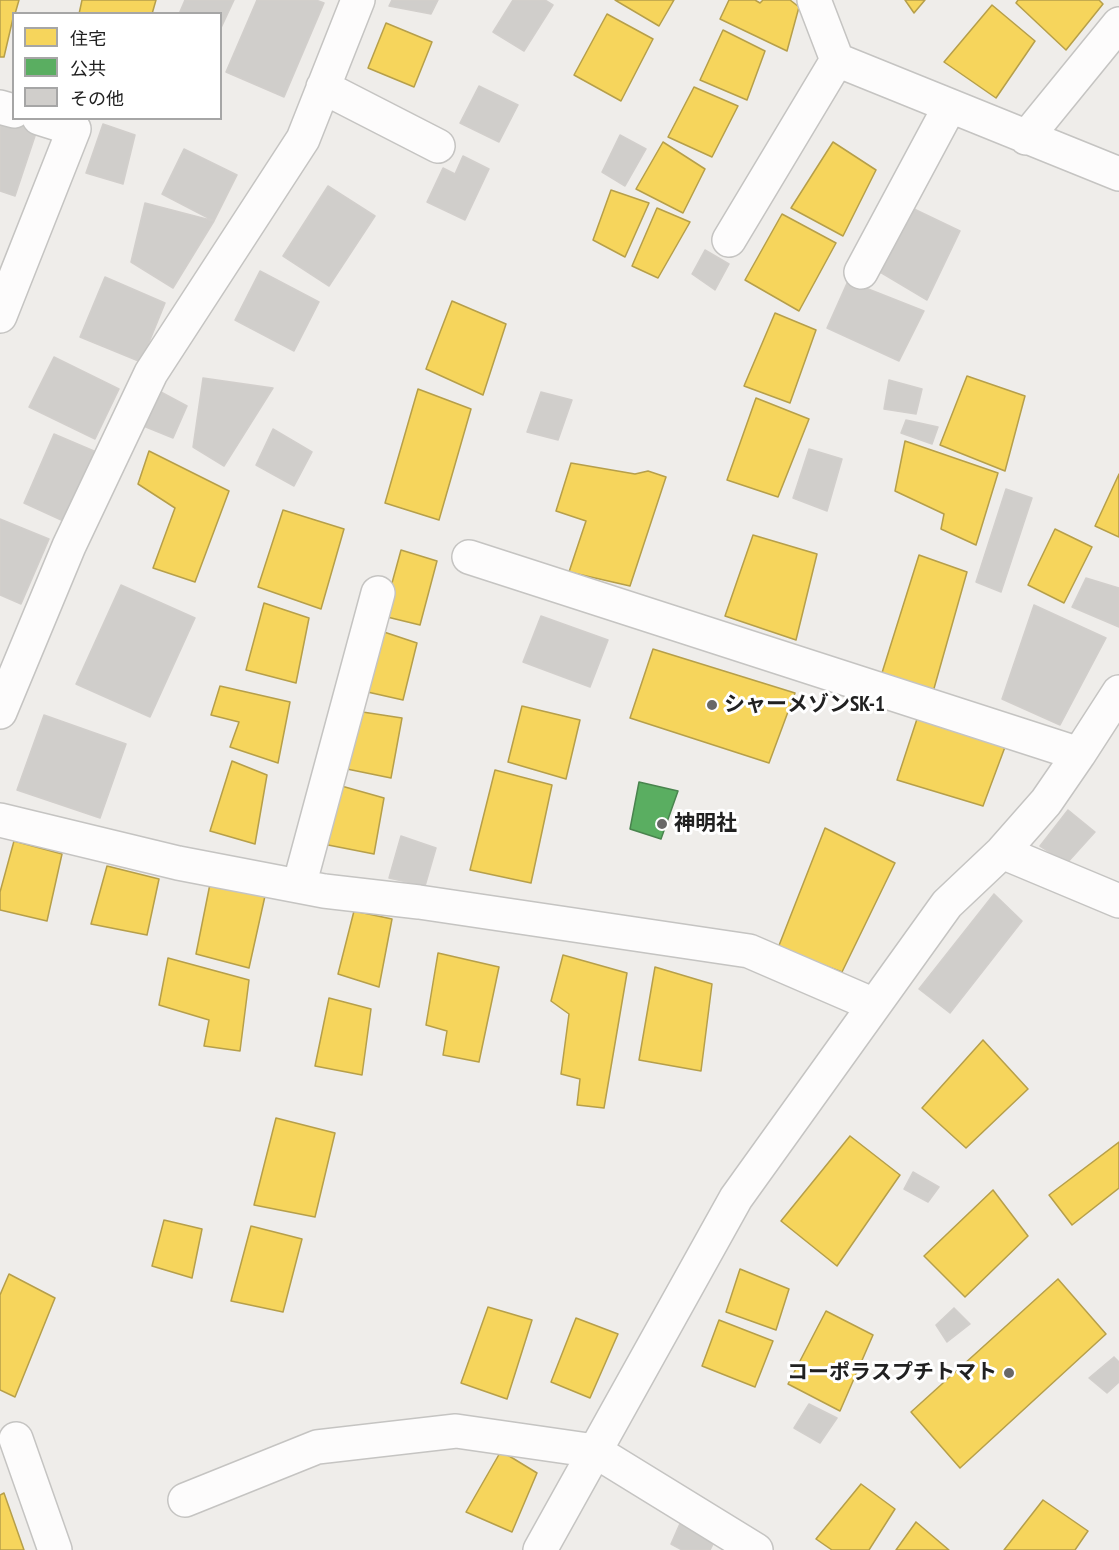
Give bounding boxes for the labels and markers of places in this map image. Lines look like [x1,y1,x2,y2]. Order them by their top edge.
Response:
place label: シャーメゾンSK-1 [724,692,885,718]
marker: シャーメゾンSK-1 [705,698,719,712]
place label: 神明社 [674,811,737,837]
marker: 神明社 [655,817,669,831]
place label: コーポラスプチトマト [787,1360,997,1386]
marker: コーポラスプチトマト [1002,1366,1016,1380]

